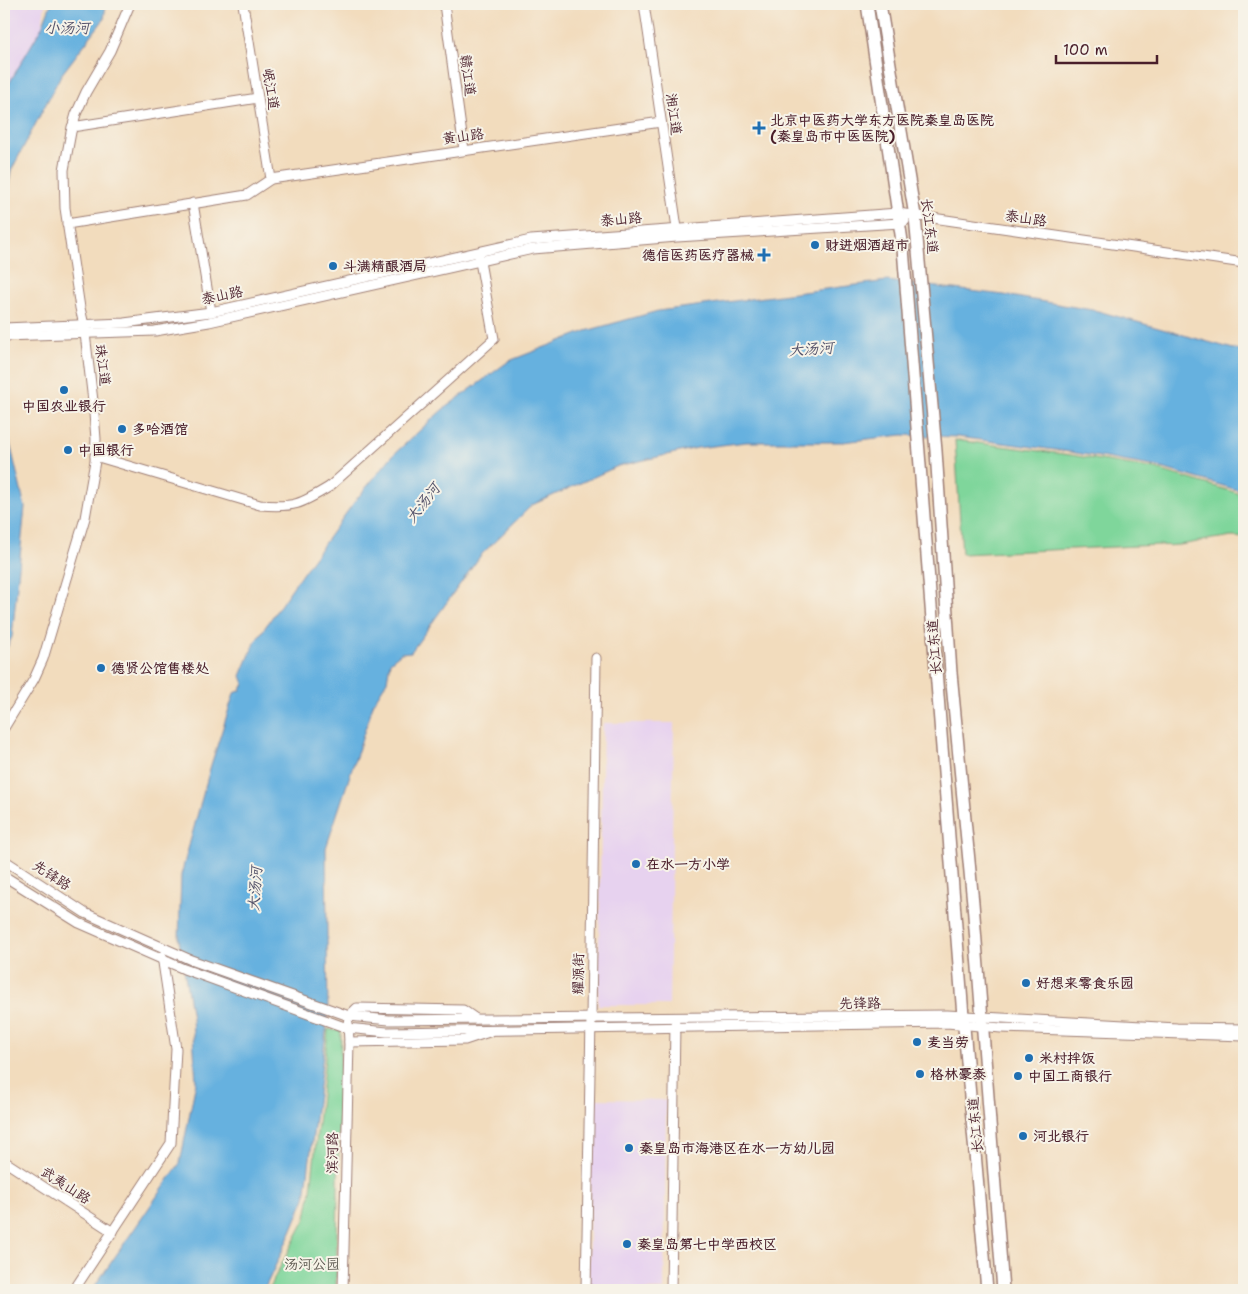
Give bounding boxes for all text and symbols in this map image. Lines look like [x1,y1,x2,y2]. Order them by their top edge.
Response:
water label: 小汤河 [44,18,92,38]
scale bar [1056,32,1157,64]
text: 100 m [1063,40,1108,60]
street label: 赣江道 [456,53,480,97]
street label: 岷江道 [259,67,283,111]
street label: 湘江道 [662,92,686,136]
place label: 北京中医药大学东方医院秦皇岛医院 (秦皇岛市中医医院) [770,111,994,145]
marker: 北京中医药大学东方医院秦皇岛医院 (秦皇岛市中医医院) [752,121,766,135]
street label: 黄山路 [441,124,485,148]
street label: 长江东道 [918,197,942,255]
street label: 泰山路 [1004,206,1048,230]
street label: 泰山路 [599,208,643,230]
place label: 财进烟酒超市 [825,236,909,254]
marker: 财进烟酒超市 [809,239,821,251]
place label: 德信医药医疗器械 [642,246,754,264]
marker: 德信医药医疗器械 [758,249,770,261]
place label: 斗满精酿酒局 [343,257,427,275]
marker: 斗满精酿酒局 [327,260,339,272]
street label: 泰山路 [200,282,244,308]
water label: 大汤河 [788,337,837,361]
street label: 珠江道 [92,343,114,387]
marker: 中国农业银行 [58,384,70,396]
place label: 中国农业银行 [22,397,106,415]
place label: 多哈酒馆 [132,420,188,438]
marker: 多哈酒馆 [116,423,128,435]
place label: 中国银行 [78,441,134,459]
marker: 中国银行 [62,444,74,456]
water label: 大汤河 [401,477,447,527]
street label: 长江东道 [923,618,945,676]
place label: 德贤公馆售楼处 [111,659,209,677]
marker: 德贤公馆售楼处 [95,662,107,674]
place label: 在水一方小学 [646,855,730,873]
street label: 先锋路 [29,856,75,894]
marker: 在水一方小学 [630,858,642,870]
water label: 大汤河 [243,863,267,912]
street label: 耀源街 [569,953,587,995]
place label: 好想来零食乐园 [1036,974,1134,992]
marker: 好想来零食乐园 [1020,977,1032,989]
street label: 先锋路 [839,994,881,1012]
place label: 麦当劳 [927,1033,969,1051]
marker: 麦当劳 [911,1036,923,1048]
place label: 米村拌饭 [1039,1049,1095,1067]
marker: 米村拌饭 [1023,1052,1035,1064]
place label: 格林豪泰 [930,1065,986,1083]
place label: 中国工商银行 [1028,1067,1112,1085]
marker: 格林豪泰 [914,1068,926,1080]
marker: 中国工商银行 [1012,1070,1024,1082]
street label: 长江东道 [964,1096,986,1154]
place label: 河北银行 [1033,1127,1089,1145]
marker: 河北银行 [1017,1130,1029,1142]
street label: 滨河路 [323,1132,341,1174]
place label: 秦皇岛市海港区在水一方幼儿园 [639,1139,835,1157]
marker: 秦皇岛市海港区在水一方幼儿园 [623,1142,635,1154]
street label: 武夷山路 [38,1162,94,1208]
place label: 秦皇岛第七中学西校区 [637,1235,777,1253]
marker: 秦皇岛第七中学西校区 [621,1238,633,1250]
park label: 汤河公园 [284,1255,340,1273]

